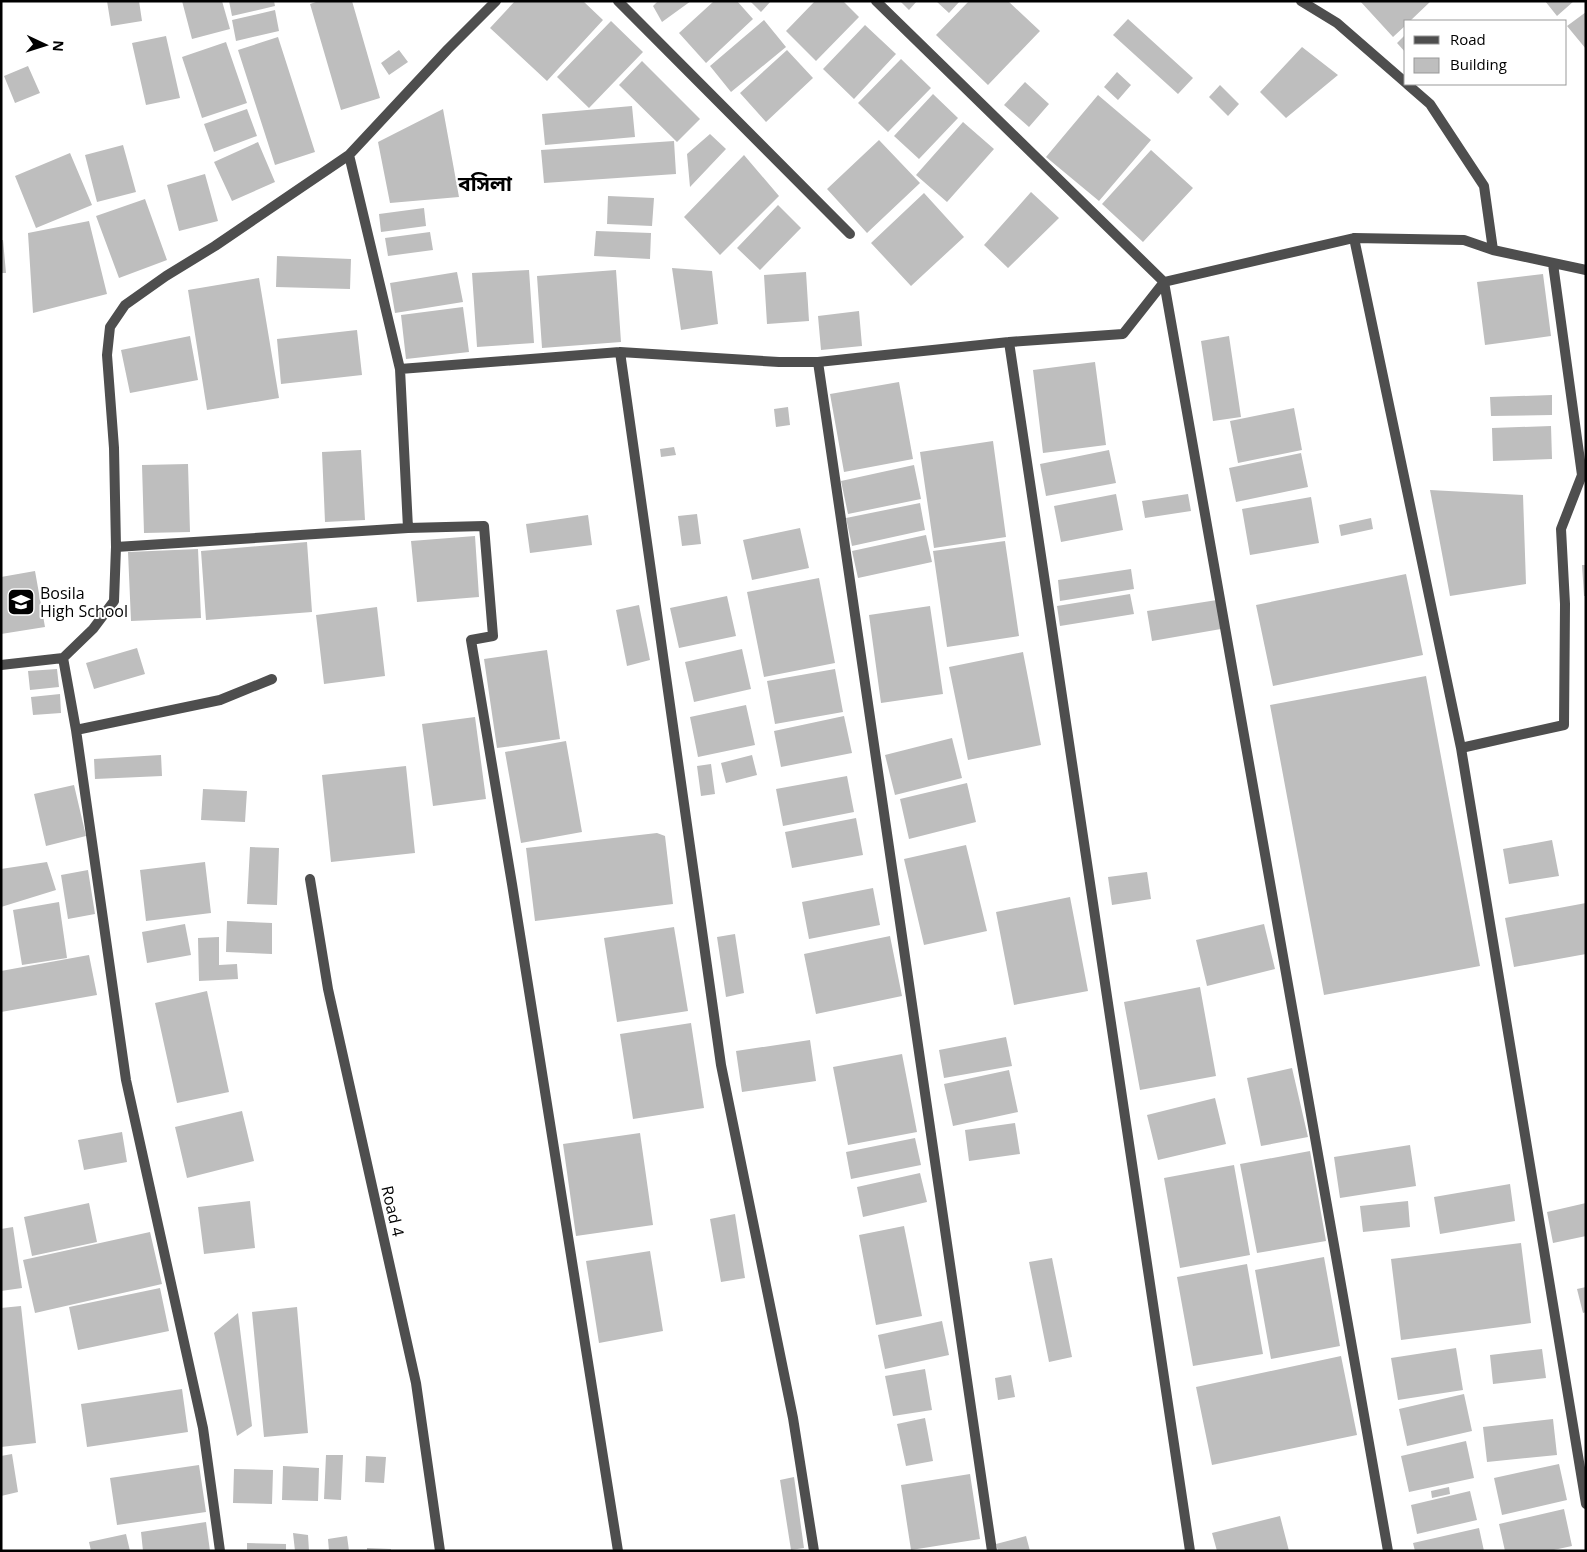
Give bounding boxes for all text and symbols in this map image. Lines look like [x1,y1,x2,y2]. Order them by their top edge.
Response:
north arrow [20,20,70,70]
legend [1404,20,1567,85]
text: Road [1450,29,1486,49]
text: N [49,40,68,52]
text: Building [1450,54,1507,74]
district label: বসিলা [457,169,513,197]
place label: Bosila High School [40,582,128,622]
school or university icon: Bosila High School [6,587,36,617]
street label: Road 4 [376,1183,410,1239]

